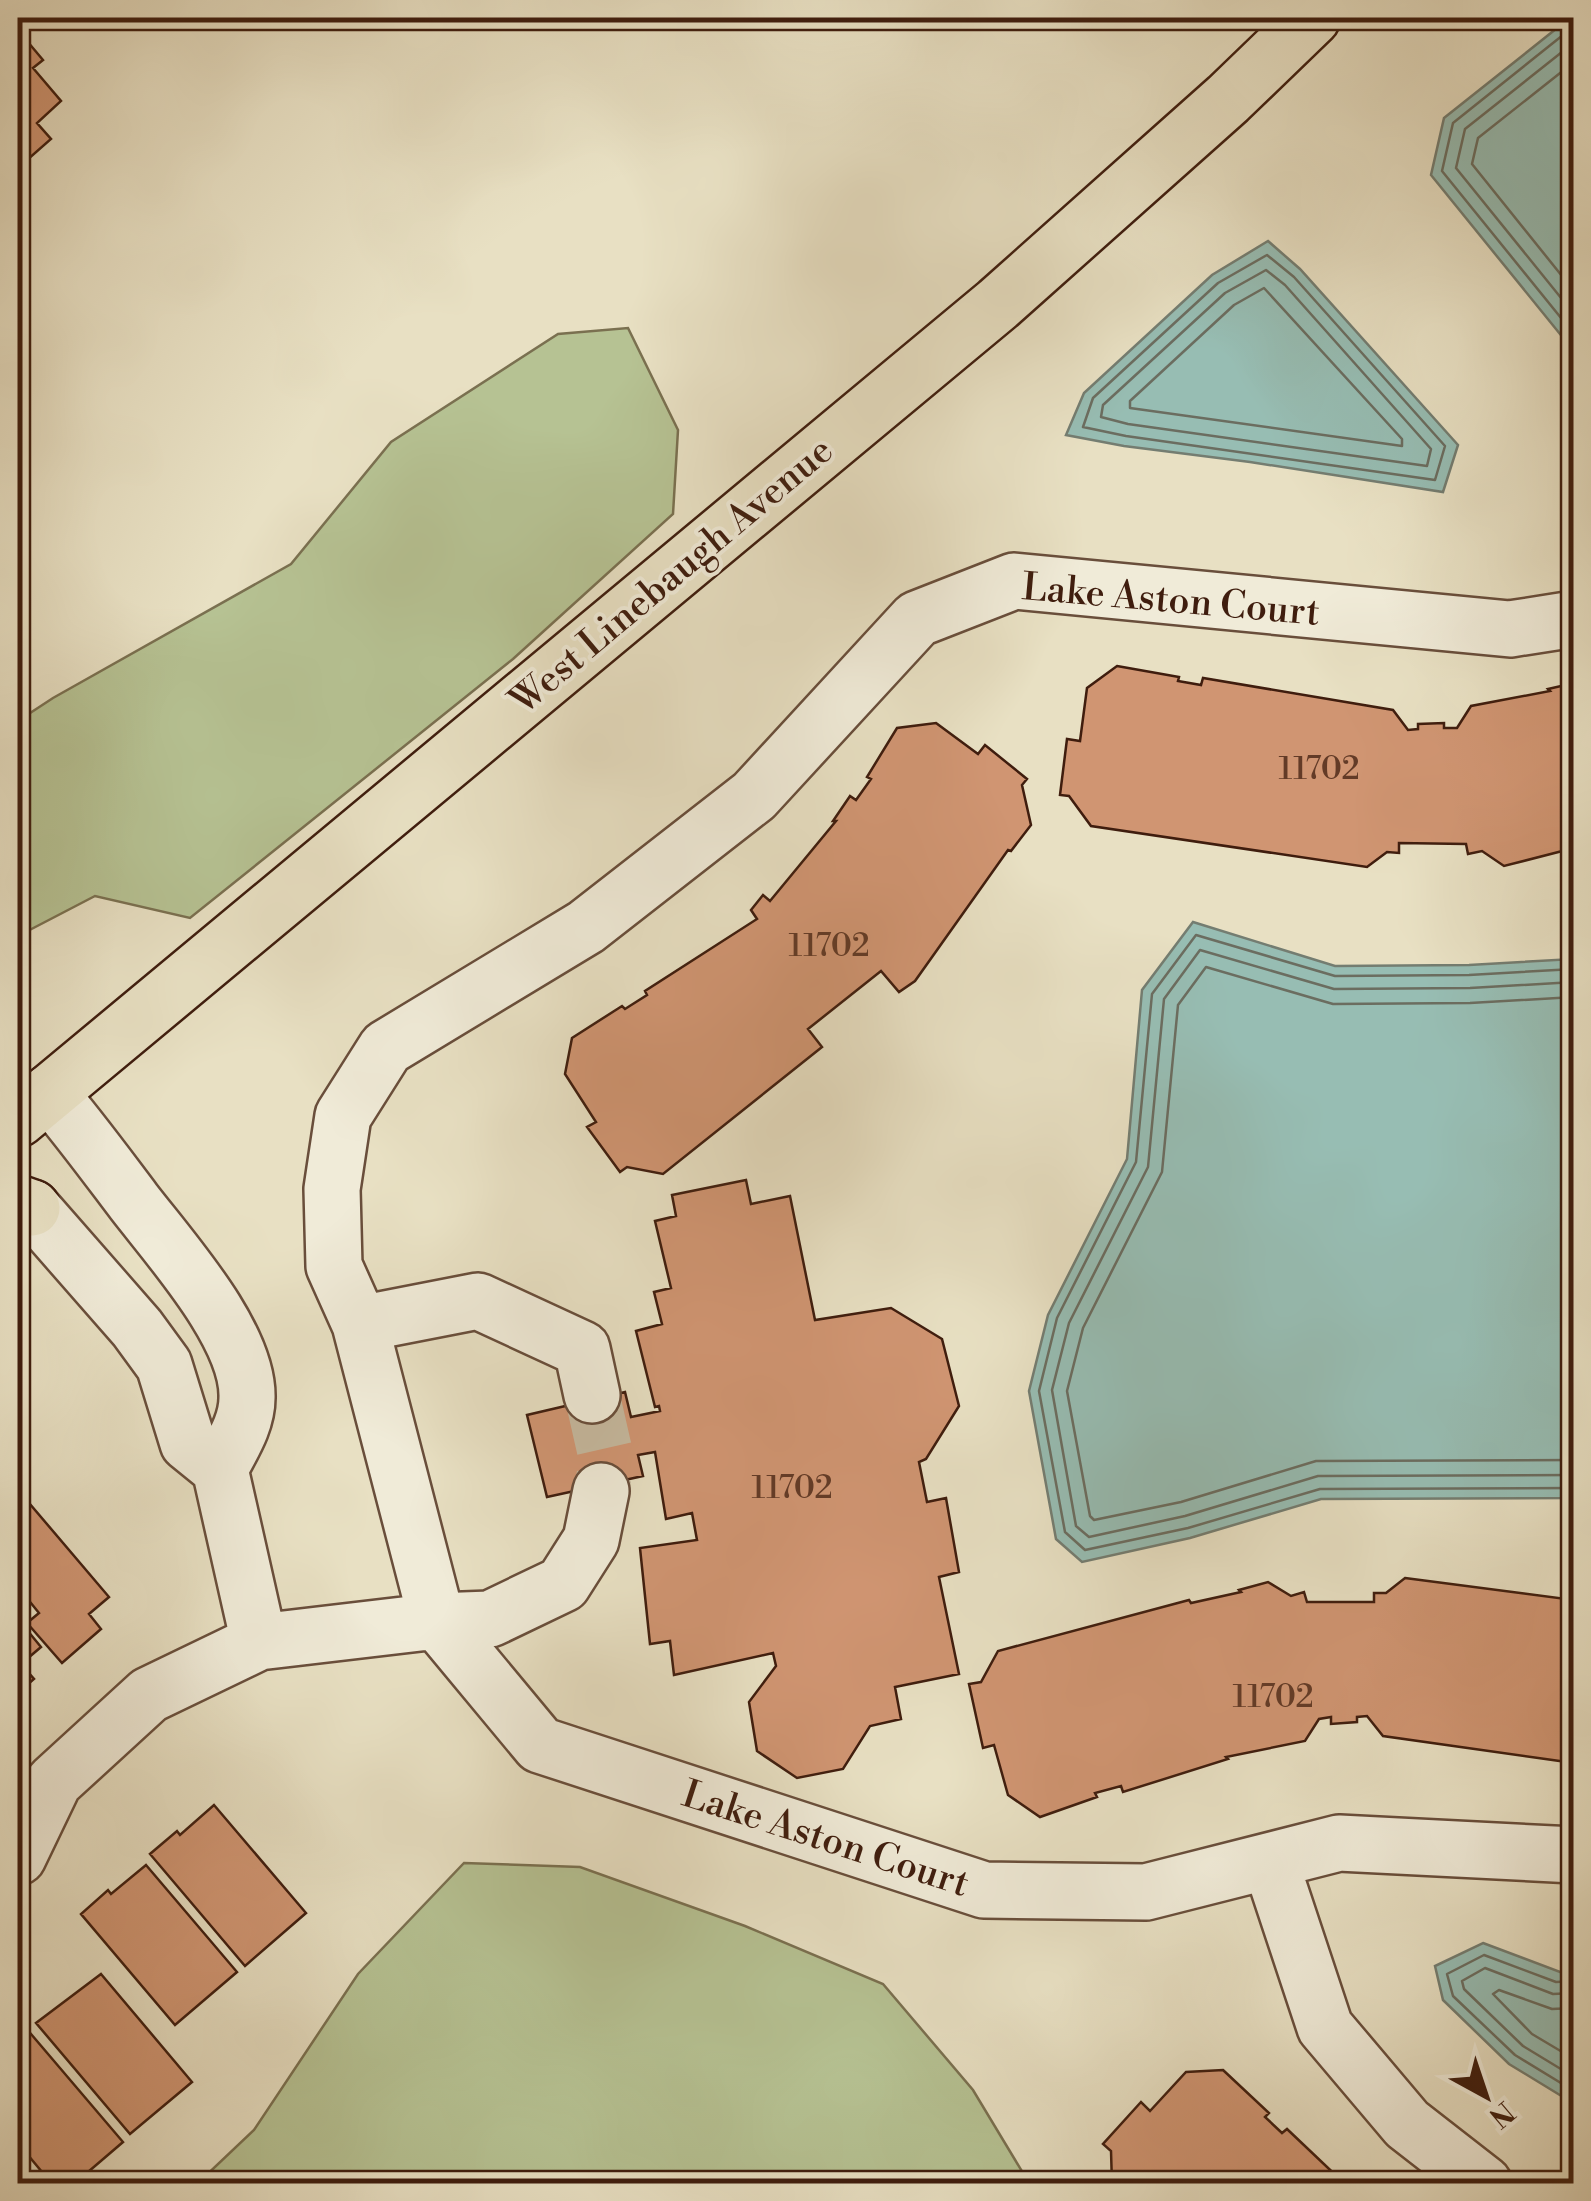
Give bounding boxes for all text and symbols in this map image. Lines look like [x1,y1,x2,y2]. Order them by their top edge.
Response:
street label: West Linebaugh Avenue [500,427,843,726]
street label: Lake Aston Court [1020,564,1322,637]
house number: 11702 [1278,749,1360,789]
house number: 11702 [788,926,870,966]
house number: 11702 [751,1468,833,1508]
house number: 11702 [1232,1677,1314,1717]
street label: Lake Aston Court [676,1771,975,1908]
north arrow [1436,2046,1536,2146]
text: N [1481,2093,1521,2135]

